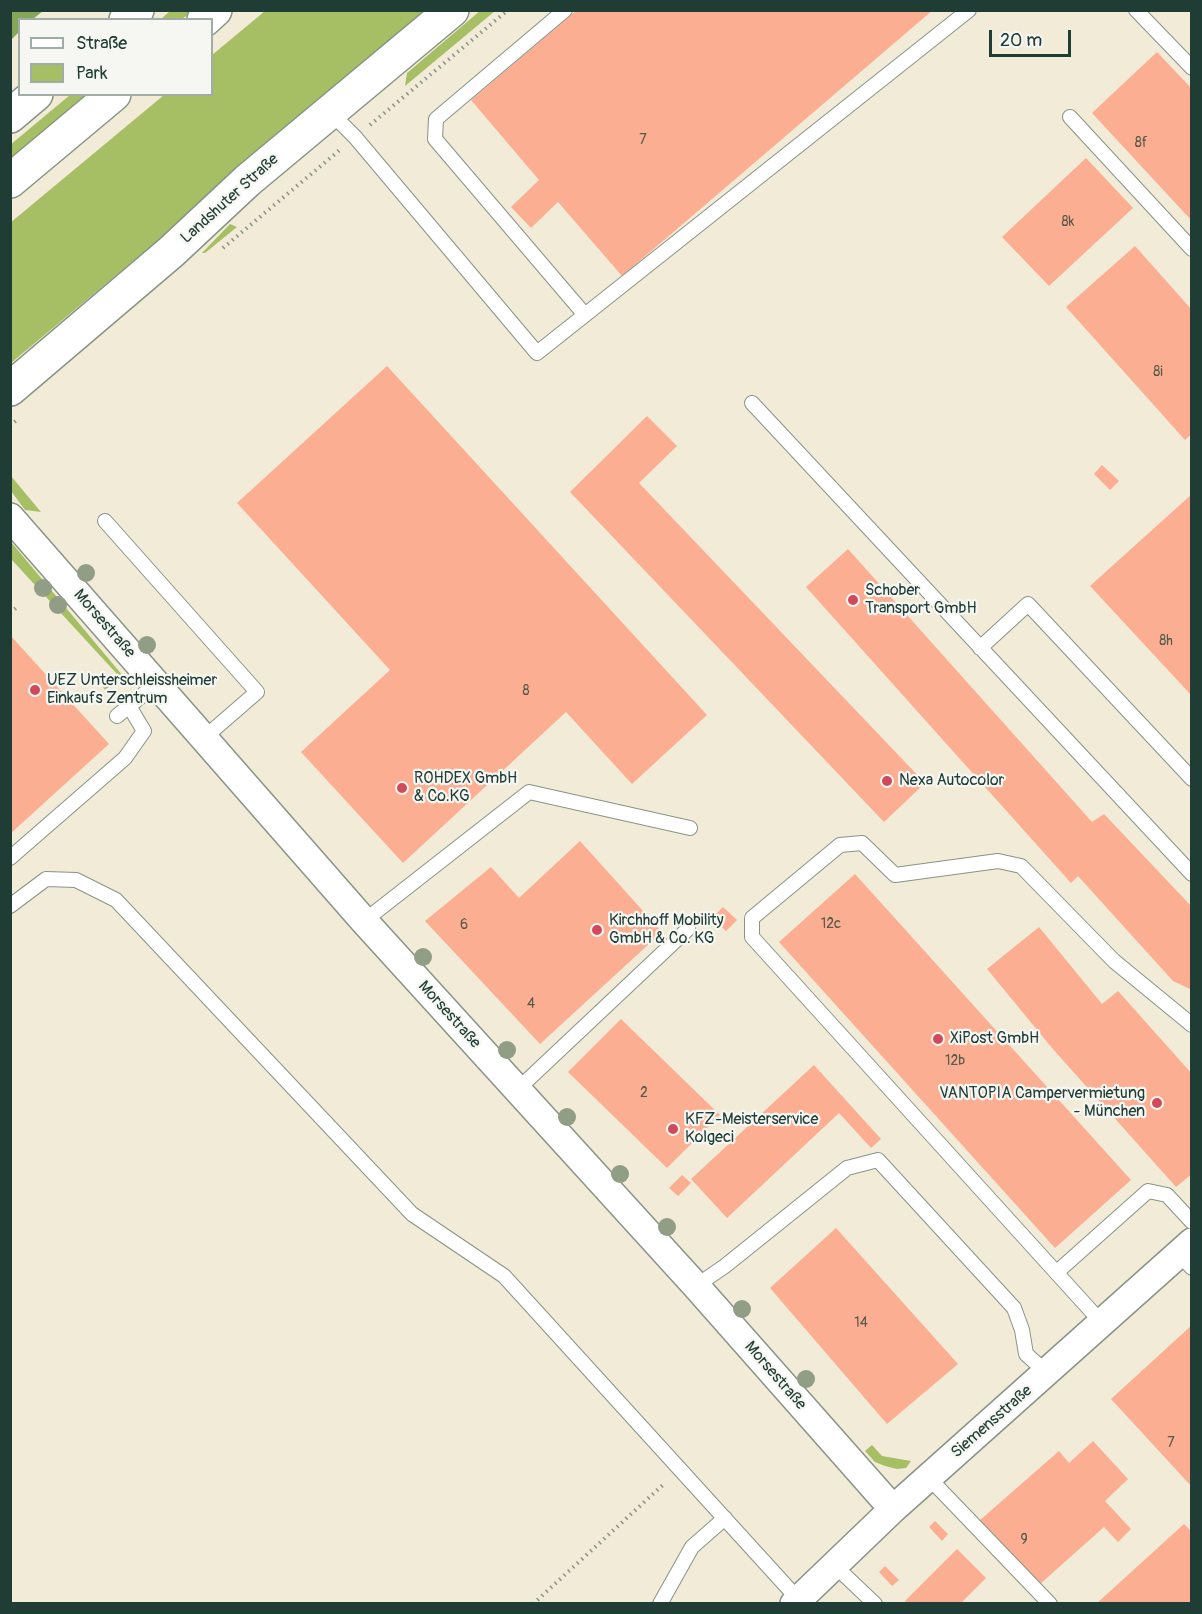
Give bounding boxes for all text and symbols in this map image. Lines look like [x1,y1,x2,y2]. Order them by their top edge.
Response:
legend [18,18,213,96]
scale bar [992,18,1074,56]
text: 20 m [1000,29,1042,52]
text: Straße [76,32,127,55]
text: Park [76,62,108,85]
house number: 7 [639,132,647,148]
house number: 8f [1135,135,1147,151]
street label: Landshuter Straße [177,150,283,248]
house number: 8k [1062,214,1074,230]
house number: 8i [1153,364,1163,380]
place label: Schober Transport GmbH [865,581,977,619]
street label: Morsestraße [69,586,139,662]
marker: Schober Transport GmbH [846,593,860,607]
house number: 8h [1159,633,1173,649]
place label: UEZ Unterschleissheimer Einkaufs Zentrum [47,671,217,709]
marker: UEZ Unterschleissheimer Einkaufs Zentrum [28,683,42,697]
house number: 8 [522,683,530,699]
place label: ROHDEX GmbH & Co.KG [414,769,517,807]
place label: Nexa Autocolor [899,771,1004,791]
marker: Nexa Autocolor [880,774,894,788]
marker: ROHDEX GmbH & Co.KG [395,781,409,795]
place label: Kirchhoff Mobility GmbH & Co. KG [609,911,724,949]
house number: 12c [821,916,841,932]
house number: 6 [460,917,468,933]
marker: Kirchhoff Mobility GmbH & Co. KG [590,923,604,937]
street label: Morsestraße [414,977,484,1053]
house number: 4 [527,996,535,1012]
place label: XiPost GmbH [950,1029,1039,1049]
marker: XiPost GmbH [931,1032,945,1046]
house number: 12b [945,1053,965,1069]
place label: VANTOPIA Campervermietung - München [939,1084,1145,1122]
house number: 2 [640,1085,648,1101]
marker: VANTOPIA Campervermietung - München [1150,1096,1164,1110]
place label: KFZ-Meisterservice Kolgeci [685,1110,818,1148]
marker: KFZ-Meisterservice Kolgeci [666,1122,680,1136]
house number: 14 [854,1315,868,1331]
street label: Morsestraße [740,1338,810,1414]
street label: Siemensstraße [948,1382,1036,1462]
house number: 7 [1167,1435,1175,1451]
house number: 9 [1020,1532,1028,1548]

